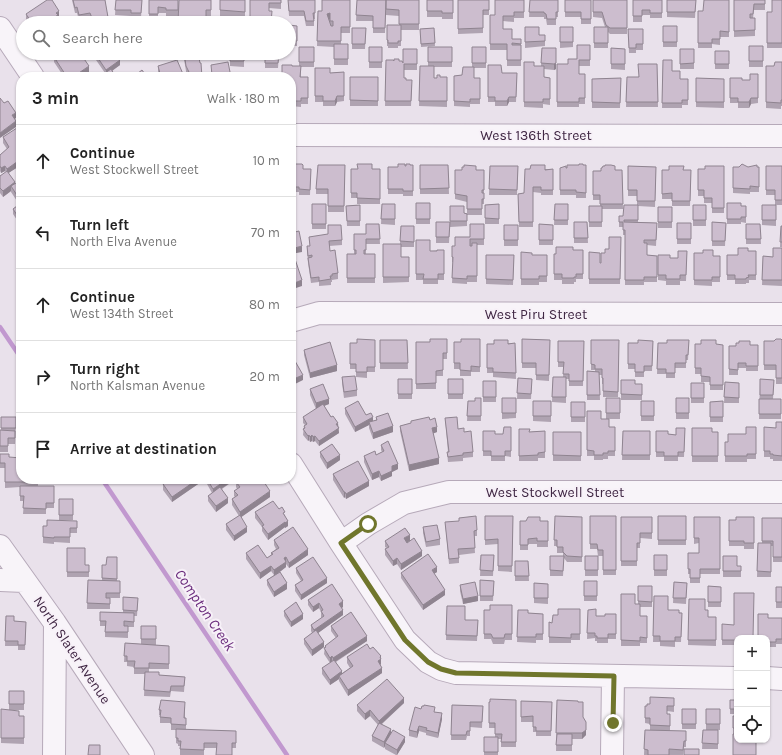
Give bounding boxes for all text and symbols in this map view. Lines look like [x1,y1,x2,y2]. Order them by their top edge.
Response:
search box [16,16,296,60]
icon: search [30,27,52,49]
text: Search here [62,29,143,47]
text: 3 min [32,88,79,108]
text: Walk · 180 m [207,91,280,106]
street label: West 136th Street [480,127,592,144]
text: Continue [70,144,135,162]
icon: ahead [32,150,54,172]
text: 10 m [253,153,280,168]
text: West Stockwell Street [70,162,199,177]
text: Turn left [70,216,129,234]
icon: left [32,222,54,244]
text: 70 m [251,225,280,240]
text: North Elva Avenue [70,234,177,249]
text: Continue [70,288,135,306]
icon: ahead [32,294,54,316]
text: 80 m [249,297,280,312]
text: West 134th Street [70,306,173,321]
street label: West Piru Street [485,306,587,323]
text: Turn right [70,360,140,378]
icon: right [32,366,54,388]
text: 20 m [250,369,280,384]
text: North Kalsman Avenue [70,378,205,393]
icon: arrive [32,438,54,460]
text: Arrive at destination [70,440,217,458]
street label: West Stockwell Street [486,484,624,501]
route start [359,515,377,533]
water label: Compton Creek [171,566,239,655]
street label: North Slater Avenue [30,593,114,707]
map controls [734,635,770,743]
button: + [734,635,770,671]
button: − [734,671,770,707]
button: locate [734,707,770,743]
route end [604,714,622,732]

